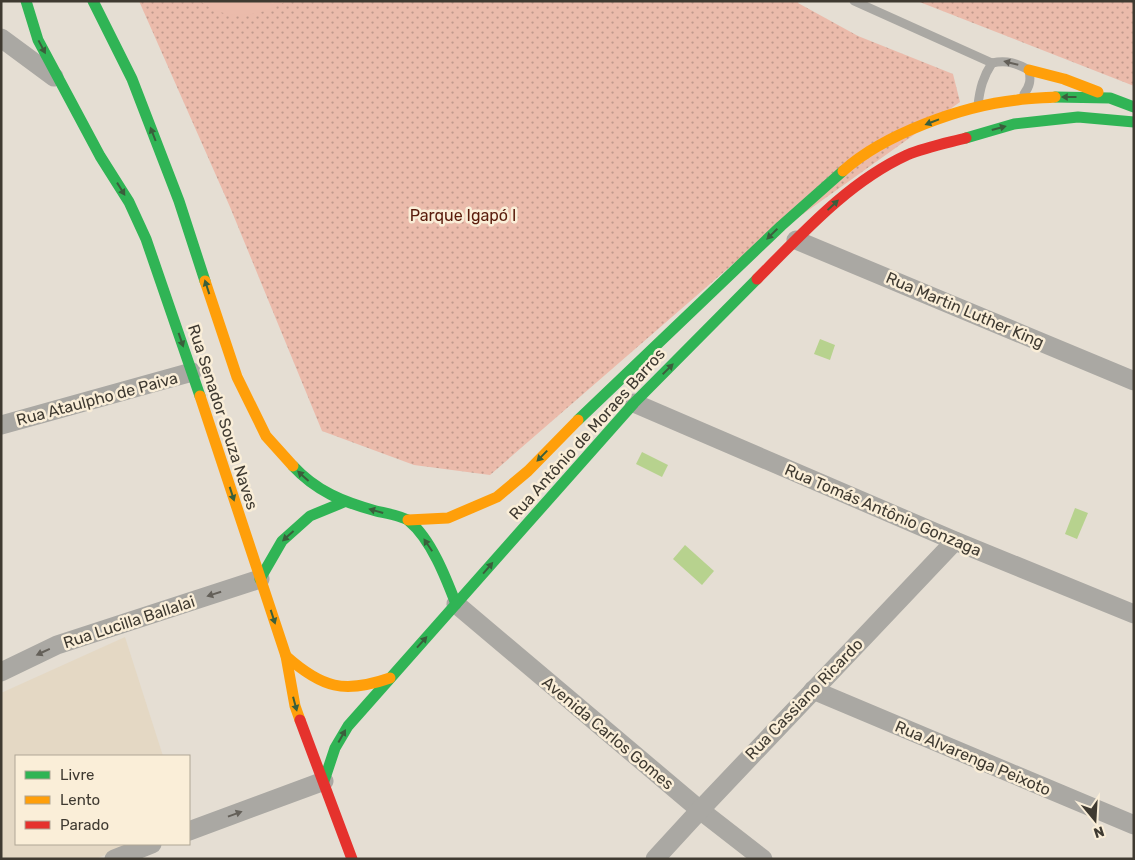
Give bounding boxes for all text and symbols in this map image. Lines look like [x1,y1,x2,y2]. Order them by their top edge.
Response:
one-way arrow [38,40,46,54]
one-way arrow [1004,59,1019,67]
one-way arrow [1061,93,1077,101]
one-way arrow [924,118,939,126]
one-way arrow [991,124,1006,132]
one-way arrow [149,126,157,141]
one-way arrow [116,182,125,196]
one-way arrow [827,199,839,211]
park label: Parque Igapó I [410,206,516,225]
one-way arrow [766,228,778,240]
street label: Rua Martin Luther King [883,268,1047,352]
one-way arrow [203,279,211,294]
street label: Rua Senador Souza Naves [184,322,262,512]
one-way arrow [178,332,185,347]
street label: Rua Antônio de Moraes Barros [505,344,669,524]
one-way arrow [662,363,674,375]
street label: Rua Ataulpho de Paiva [14,368,180,430]
one-way arrow [536,450,548,462]
street label: Rua Tomás Antônio Gonzaga [782,460,984,560]
one-way arrow [297,470,309,482]
one-way arrow [228,487,236,502]
one-way arrow [368,506,383,514]
one-way arrow [283,530,295,542]
one-way arrow [423,538,433,551]
one-way arrow [483,561,494,574]
one-way arrow [206,591,221,598]
street label: Rua Lucilla Ballalai [61,592,197,652]
one-way arrow [269,610,277,625]
street label: Rua Cassiano Ricardo [741,635,867,763]
one-way arrow [416,636,428,648]
one-way arrow [36,648,50,656]
street label: Avenida Carlos Gomes [538,672,678,794]
one-way arrow [291,696,299,711]
street label: Rua Alvarenga Peixoto [892,717,1054,799]
one-way arrow [338,729,346,743]
legend [15,755,190,845]
text: Livre [60,766,94,784]
text: Lento [60,791,100,809]
north arrow [1070,795,1120,845]
one-way arrow [227,810,242,817]
text: Parado [60,816,109,834]
text: N [1091,822,1106,842]

